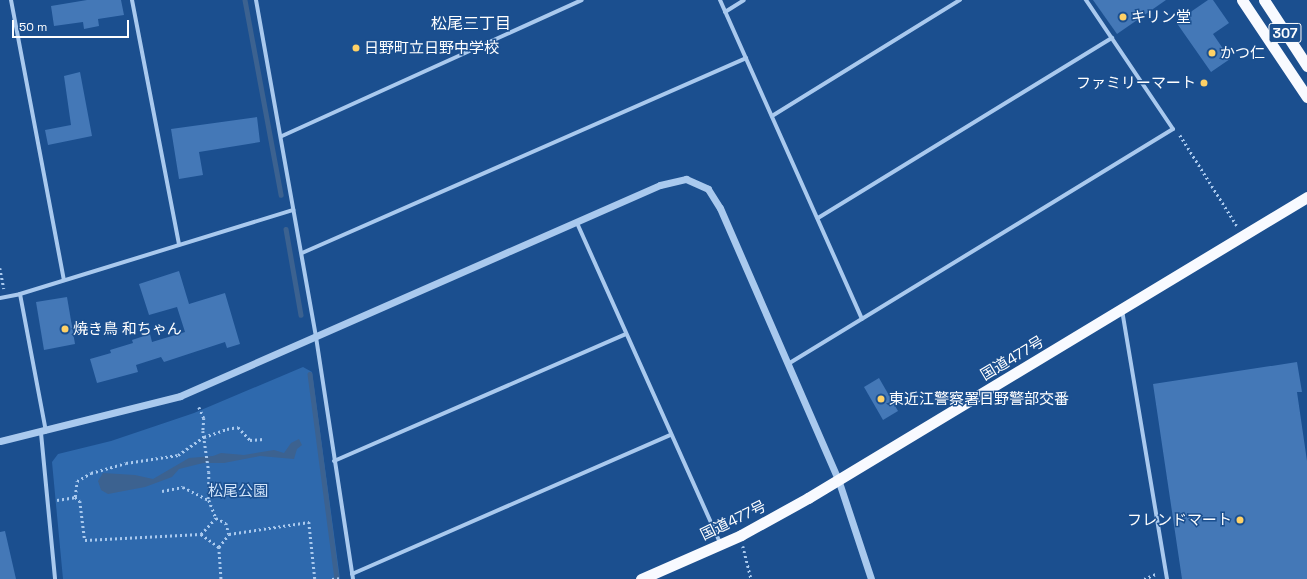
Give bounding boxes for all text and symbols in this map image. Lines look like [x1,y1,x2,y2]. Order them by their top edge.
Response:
place label: キリン堂 [1131,8,1191,26]
scale bar [14,12,131,38]
marker: キリン堂 [1118,12,1128,22]
district label: 松尾三丁目 [431,14,511,34]
text: 50 m [19,19,47,35]
road number: 307 [1268,21,1302,45]
place label: 日野町立日野中学校 [364,39,499,57]
marker: 日野町立日野中学校 [351,43,361,53]
place label: かつ仁 [1220,44,1265,62]
marker: かつ仁 [1207,48,1217,58]
place label: ファミリーマート [1076,74,1196,92]
marker: ファミリーマート [1199,78,1209,88]
place label: 焼き鳥 和ちゃん [73,320,182,338]
marker: 焼き鳥 和ちゃん [60,324,70,334]
street label: 国道477号 [977,332,1047,384]
place label: 東近江警察署日野警部交番 [889,390,1069,408]
marker: 東近江警察署日野警部交番 [876,394,886,404]
park label: 松尾公園 [208,482,268,500]
street label: 国道477号 [697,496,769,544]
place label: フレンドマート [1127,511,1232,529]
marker: フレンドマート [1235,515,1245,525]

